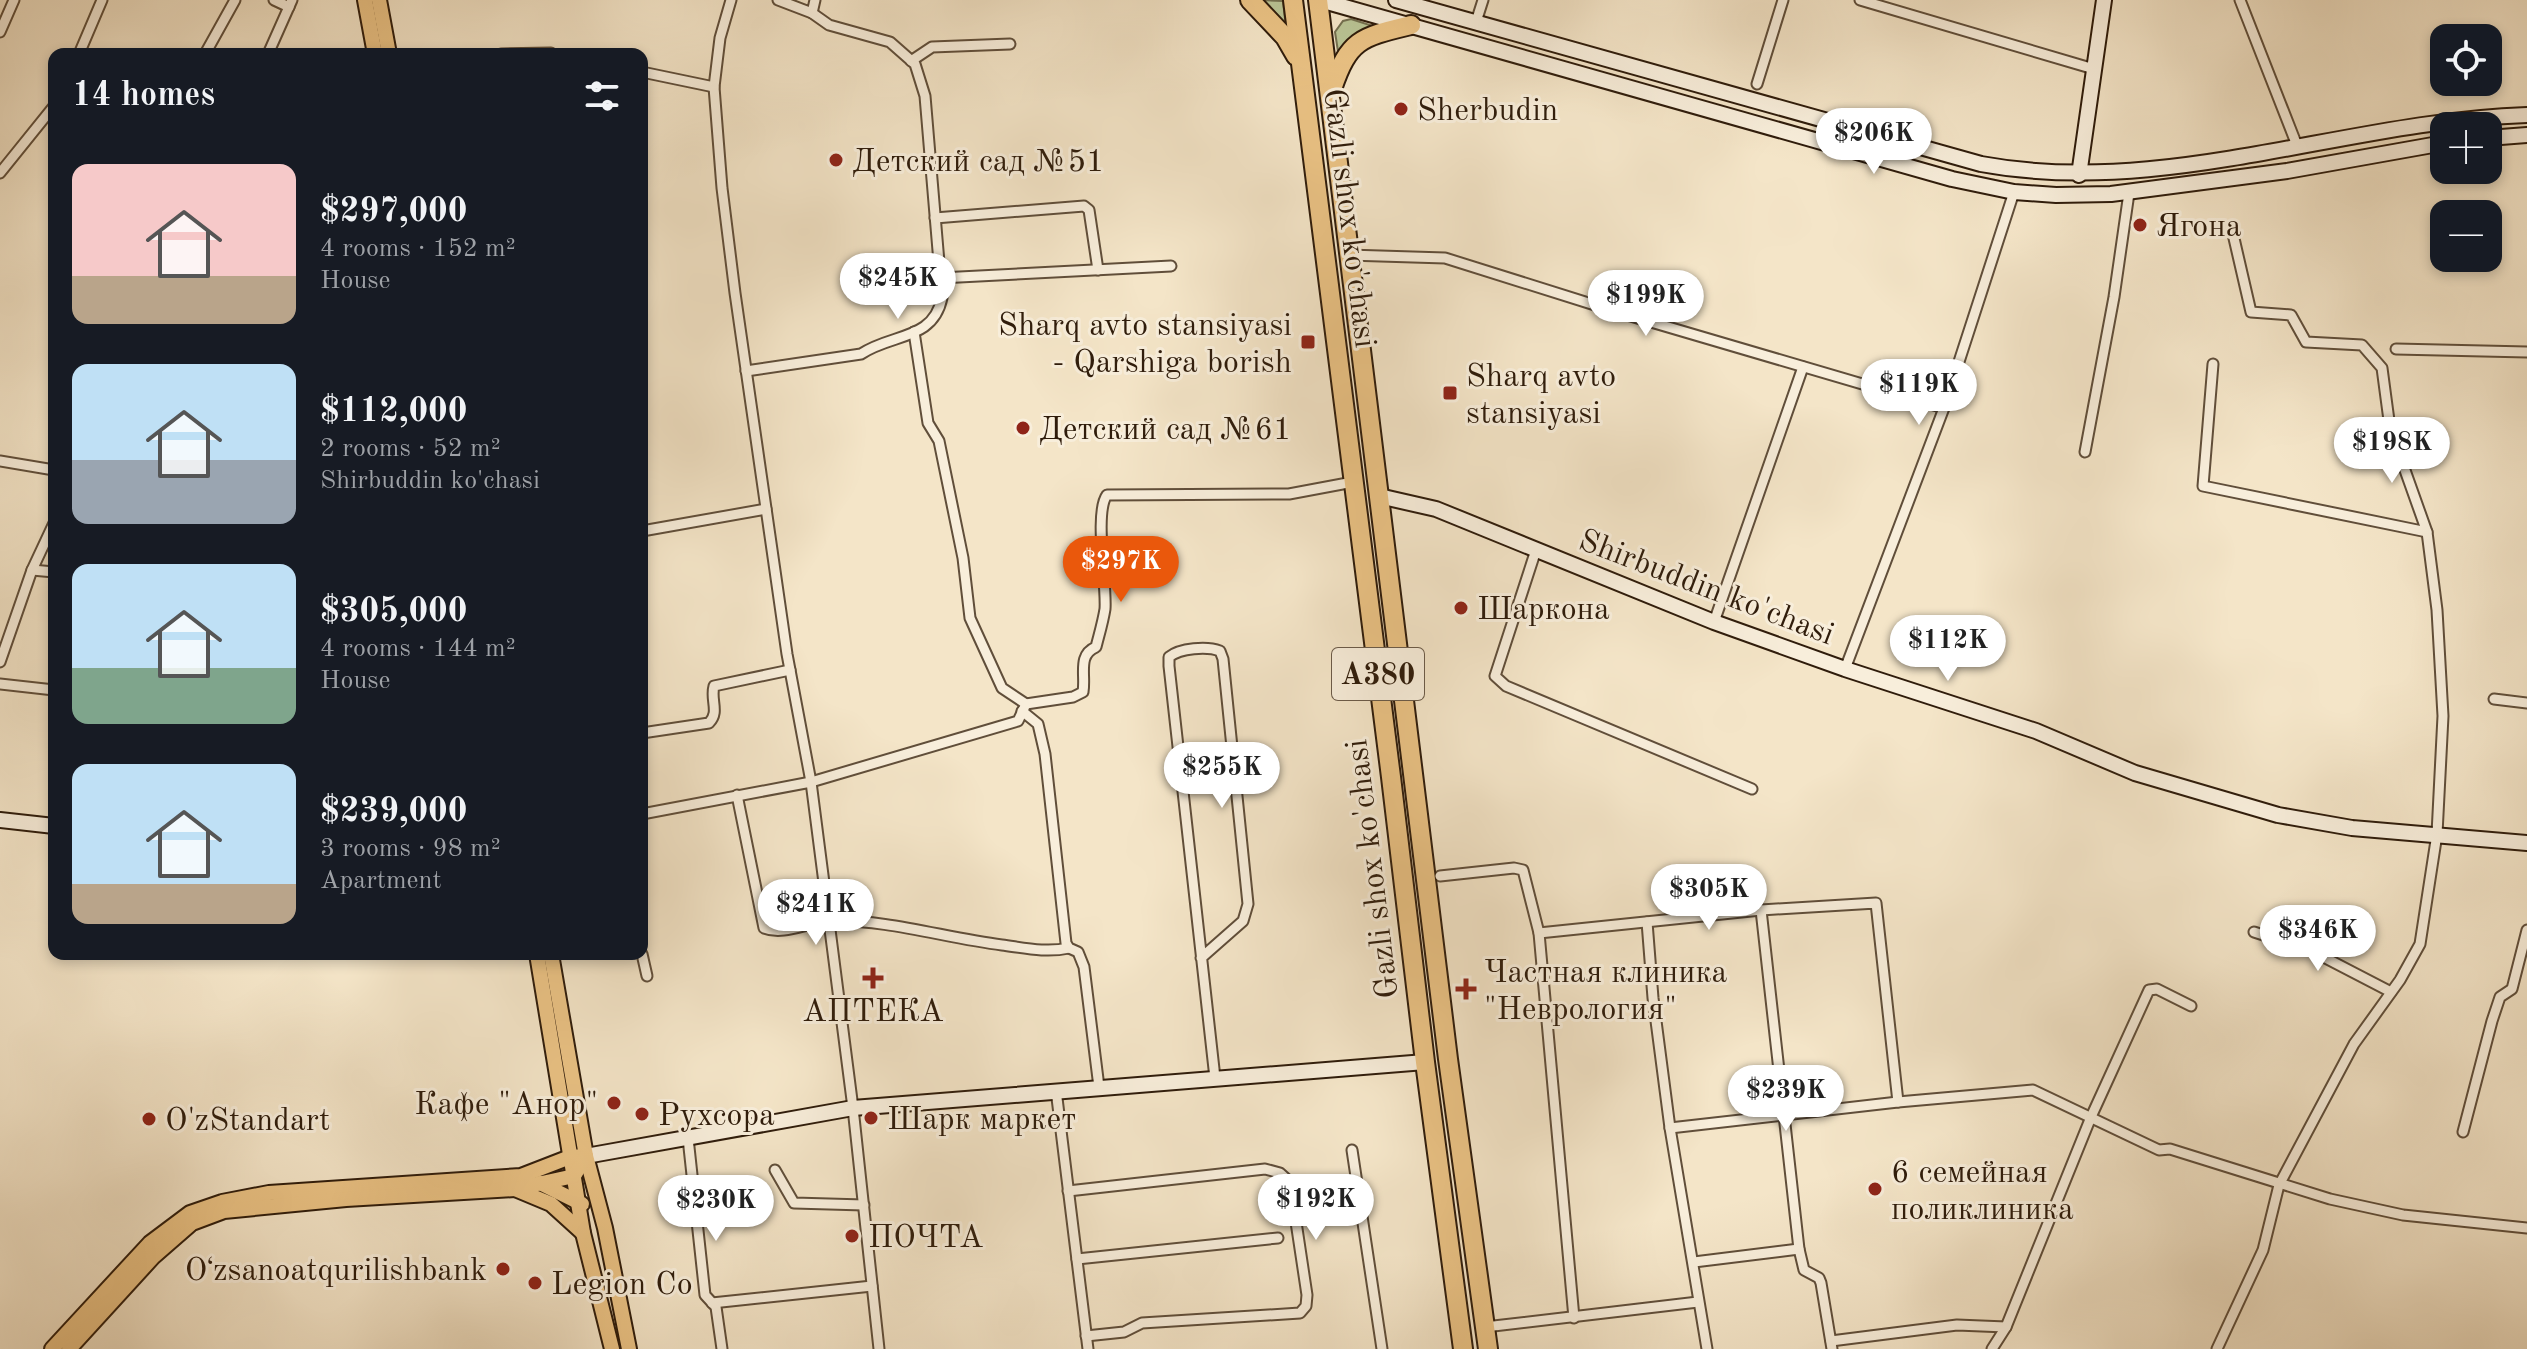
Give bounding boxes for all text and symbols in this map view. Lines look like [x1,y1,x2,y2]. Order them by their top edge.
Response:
map controls [2430,24,2502,272]
button: locate [2430,24,2502,96]
icon: filters [580,74,624,118]
text: 14 homes [72,79,215,113]
street label: Gazli shox ko'chasi [1316,87,1380,350]
place label: Sherbudin [1417,96,1558,128]
marker: Sherbudin [1392,100,1410,118]
pin: $206K [1818,108,1930,176]
button: + [2430,112,2502,184]
text: $206K [1834,121,1914,147]
place label: Детский сад №51 [852,147,1105,179]
marker: Детский сад №51 [827,151,845,169]
text: $297,000 [320,195,468,229]
icon: home [136,196,232,292]
button: − [2430,200,2502,272]
place label: Ягона [2156,212,2242,244]
marker: Ягона [2131,216,2149,234]
text: 4 rooms · 152 m² [320,236,516,262]
pin: $245K [842,253,954,321]
text: $245K [858,266,938,292]
text: House [320,268,391,294]
pin: $199K [1590,270,1702,338]
text: $199K [1606,283,1686,309]
place label: Sharq avto stansiyasi - Qarshiga borish [998,311,1292,380]
marker: Sharq avto stansiyasi - Qarshiga borish [1299,333,1317,351]
pin: $119K [1863,359,1975,427]
place label: Sharq avto stansiyasi [1466,362,1616,431]
text: $119K [1879,372,1959,398]
marker: Sharq avto stansiyasi [1441,384,1459,402]
text: $112,000 [320,395,468,429]
icon: home [136,396,232,492]
place label: Детский сад №61 [1039,415,1292,447]
pin: $198K [2336,417,2448,485]
marker: Детский сад №61 [1014,419,1032,437]
text: $198K [2352,430,2432,456]
text: 2 rooms · 52 m² [320,436,501,462]
text: Shirbuddin ko'chasi [320,468,540,494]
street label: Shirbuddin ko'chasi [1574,525,1838,652]
pin: $297K [1065,536,1177,604]
text: $297K [1081,549,1161,575]
text: $305,000 [320,595,468,629]
place label: Шаркона [1477,595,1610,627]
icon: home [136,596,232,692]
marker: Шаркона [1452,599,1470,617]
pin: $112K [1892,615,2004,683]
text: $112K [1908,628,1988,654]
text: 4 rooms · 144 m² [320,636,516,662]
road number: A380 [1332,648,1424,700]
text: House [320,668,391,694]
street label: Gazli shox ko'chasi [1342,737,1406,1000]
pin: $255K [1166,742,1278,810]
text: $255K [1182,755,1262,781]
text: $239,000 [320,795,468,829]
icon: home [136,796,232,892]
text: 3 rooms · 98 m² [320,836,501,862]
pin: $305K [1653,864,1765,932]
text: Apartment [320,868,442,894]
text: $305K [1669,877,1749,903]
pin: $241K [760,879,872,947]
text: $241K [776,892,856,918]
pin: $346K [2262,905,2374,973]
text: $346K [2278,918,2358,944]
place label: Частная клиника "Неврология" [1484,958,1727,1027]
marker: АПТЕКА [864,969,882,987]
marker: Частная клиника "Неврология" [1455,978,1477,1000]
place label: АПТЕКА [802,997,944,1029]
pin: $239K [1730,1065,1842,1133]
text: $239K [1746,1078,1826,1104]
place label: Кафе "Анор" [414,1090,598,1122]
marker: Кафе "Анор" [605,1094,623,1112]
place label: Рухсора [658,1101,775,1133]
marker: Рухсора [633,1105,651,1123]
place label: Шарк маркет [887,1105,1076,1137]
place label: O'zStandart [165,1106,330,1138]
marker: Шарк маркет [862,1109,880,1127]
marker: O'zStandart [140,1110,158,1128]
place label: 6 семейная поликлиника [1891,1158,2074,1227]
pin: $192K [1260,1174,1372,1242]
pin: $230K [660,1175,772,1243]
marker: 6 семейная поликлиника [1866,1180,1884,1198]
text: $192K [1276,1187,1356,1213]
text: $230K [676,1188,756,1214]
place label: ПОЧТА [868,1223,983,1255]
marker: ПОЧТА [843,1227,861,1245]
place label: Oʻzsanoatqurilishbank [185,1256,487,1288]
marker: Oʻzsanoatqurilishbank [494,1260,512,1278]
place label: Legion Co [551,1270,693,1302]
marker: Legion Co [526,1274,544,1292]

